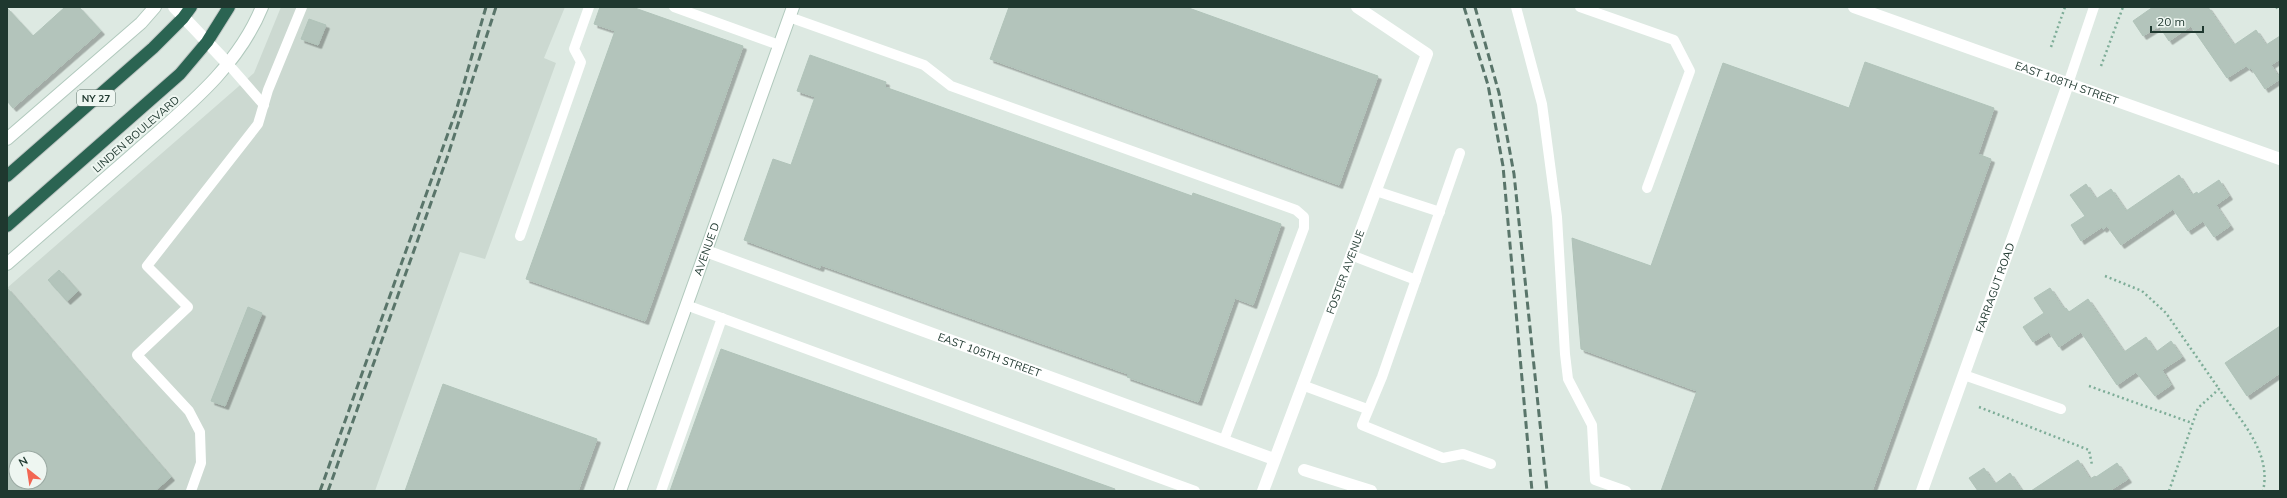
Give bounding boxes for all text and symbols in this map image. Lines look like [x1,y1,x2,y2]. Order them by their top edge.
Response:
scale bar [2151,8,2203,34]
text: 20 m [2157,14,2185,29]
street label: EAST 108TH STREET [2013,58,2121,108]
road number: NY 27 [77,90,115,106]
street label: LINDEN BOULEVARD [90,93,182,175]
street label: AVENUE D [691,221,722,277]
street label: FOSTER AVENUE [1323,228,1367,316]
street label: FARRAGUT ROAD [1972,241,2017,335]
street label: EAST 105TH STREET [936,330,1043,380]
north arrow [8,450,48,490]
text: N [16,453,30,469]

